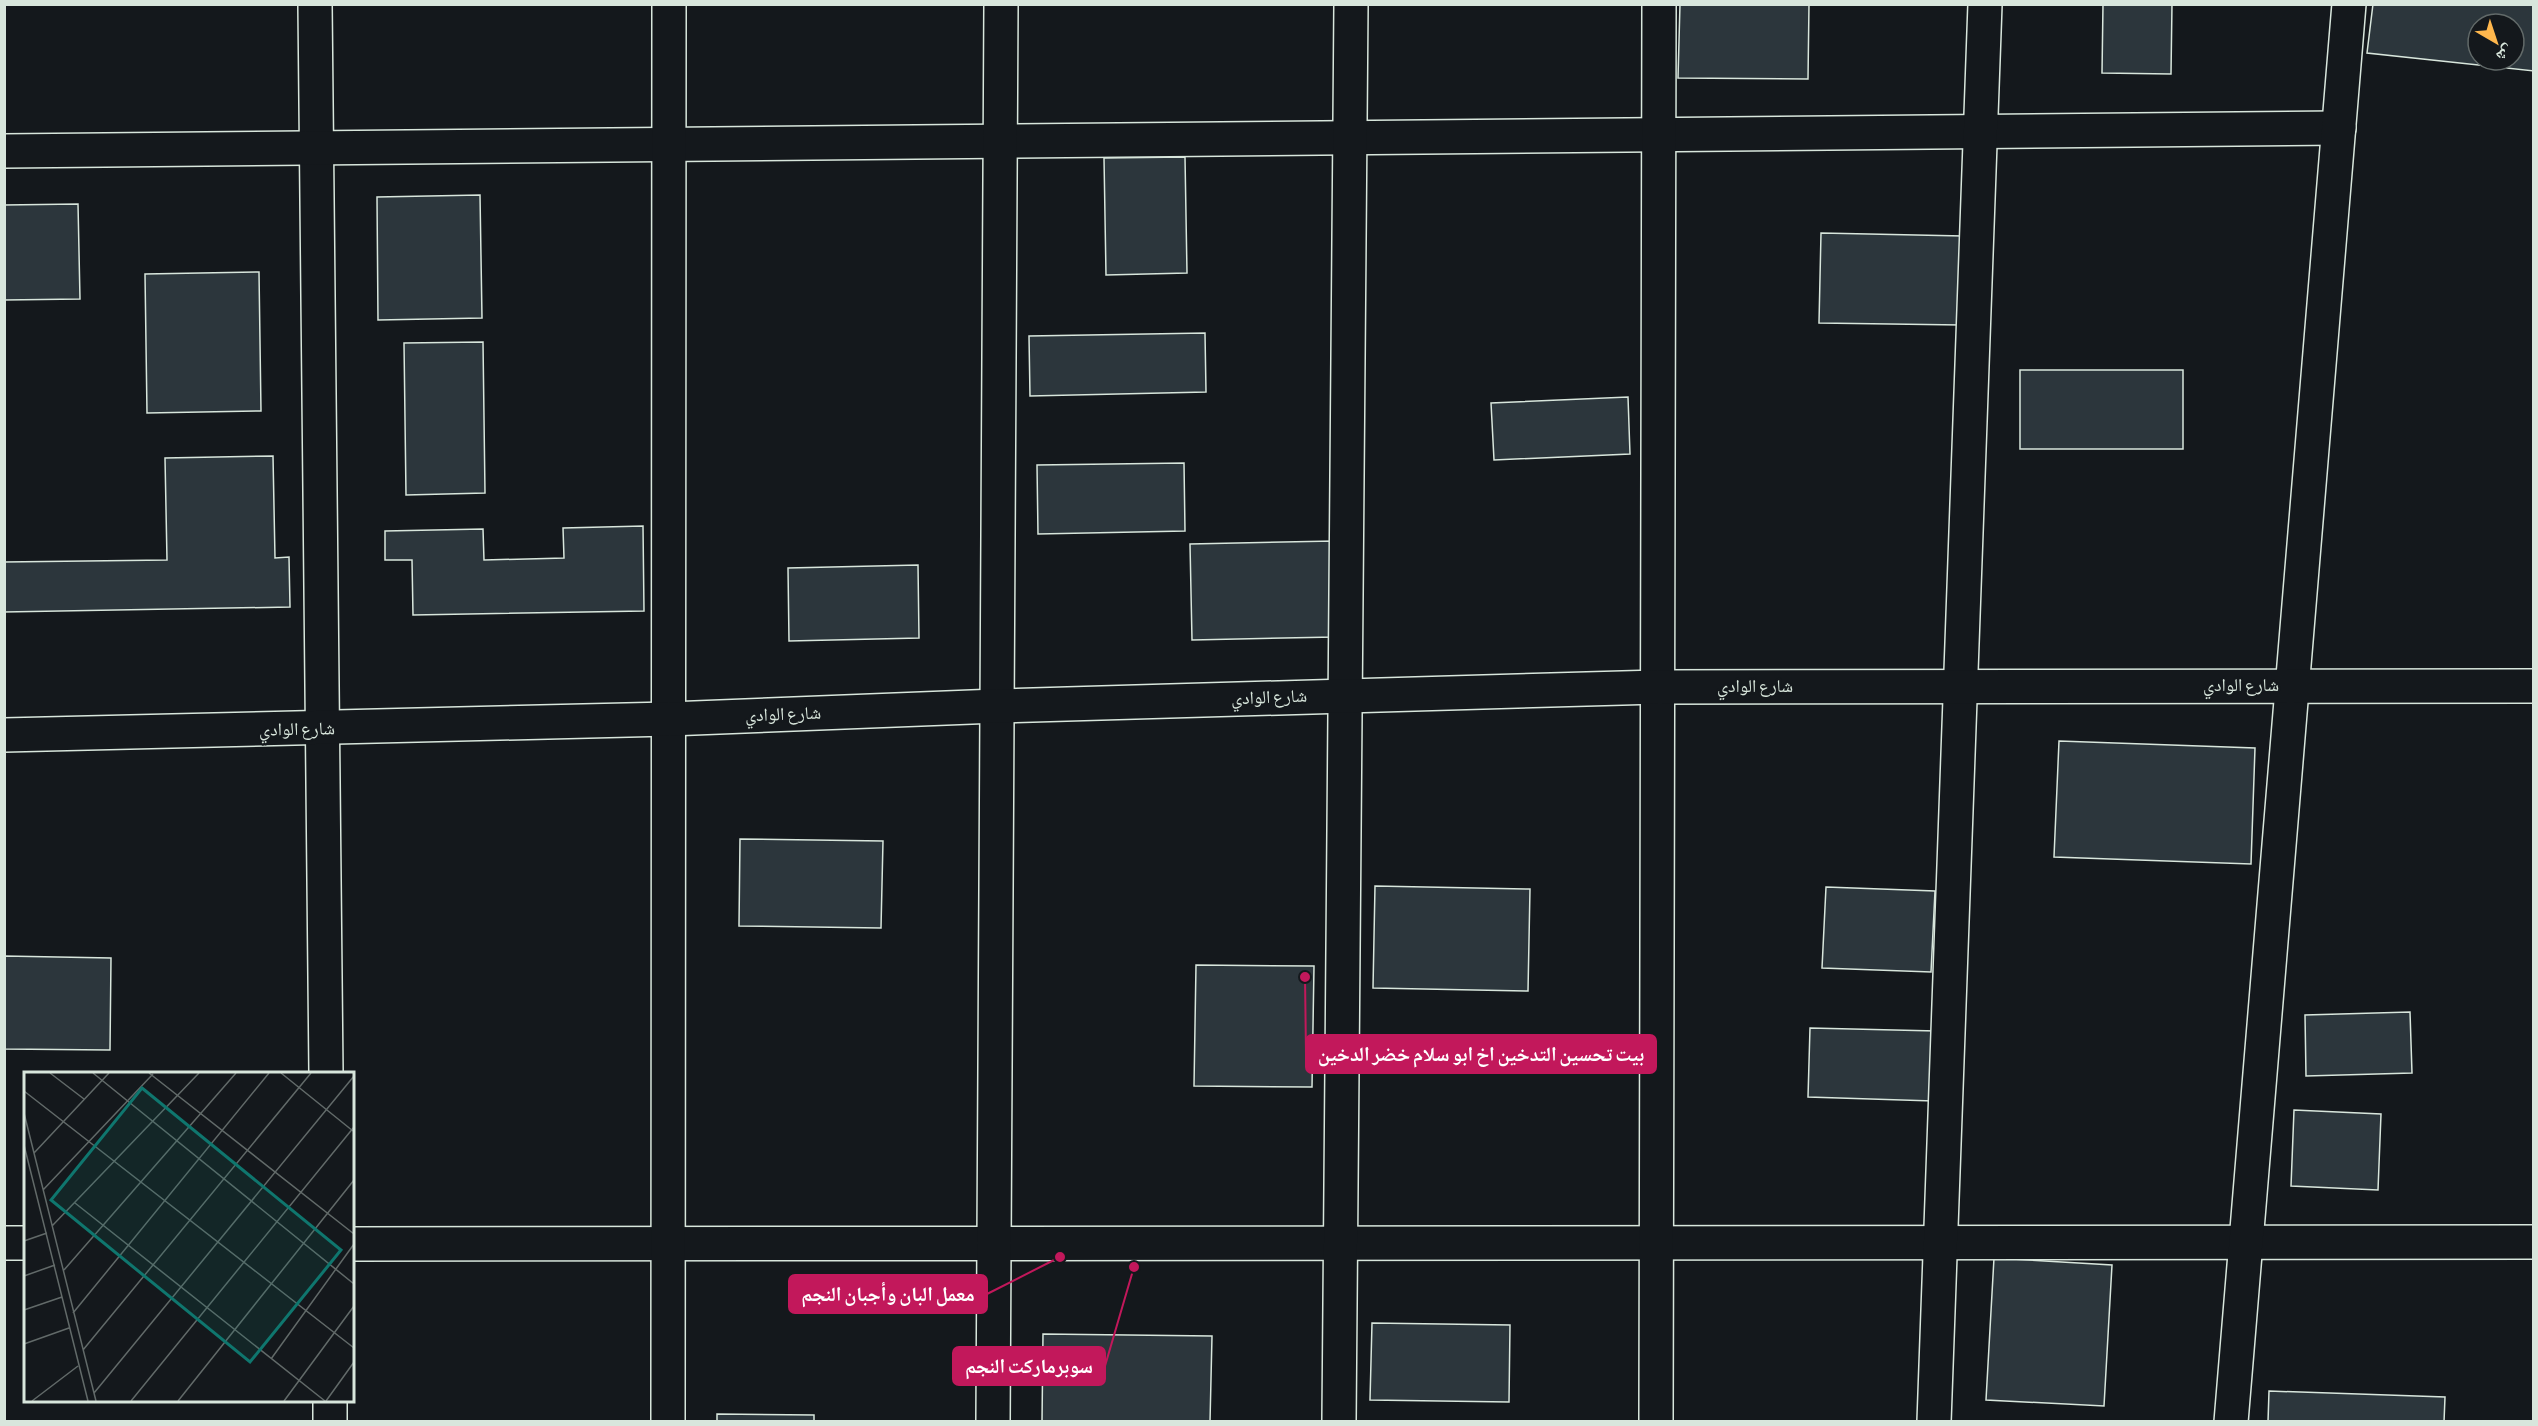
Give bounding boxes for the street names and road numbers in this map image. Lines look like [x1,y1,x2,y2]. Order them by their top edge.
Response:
street label: شارع الوادي [2203,674,2279,700]
street label: شارع الوادي [1717,675,1793,701]
street label: شارع الوادي [1231,685,1308,713]
street label: شارع الوادي [745,702,822,730]
street label: شارع الوادي [259,717,335,744]

